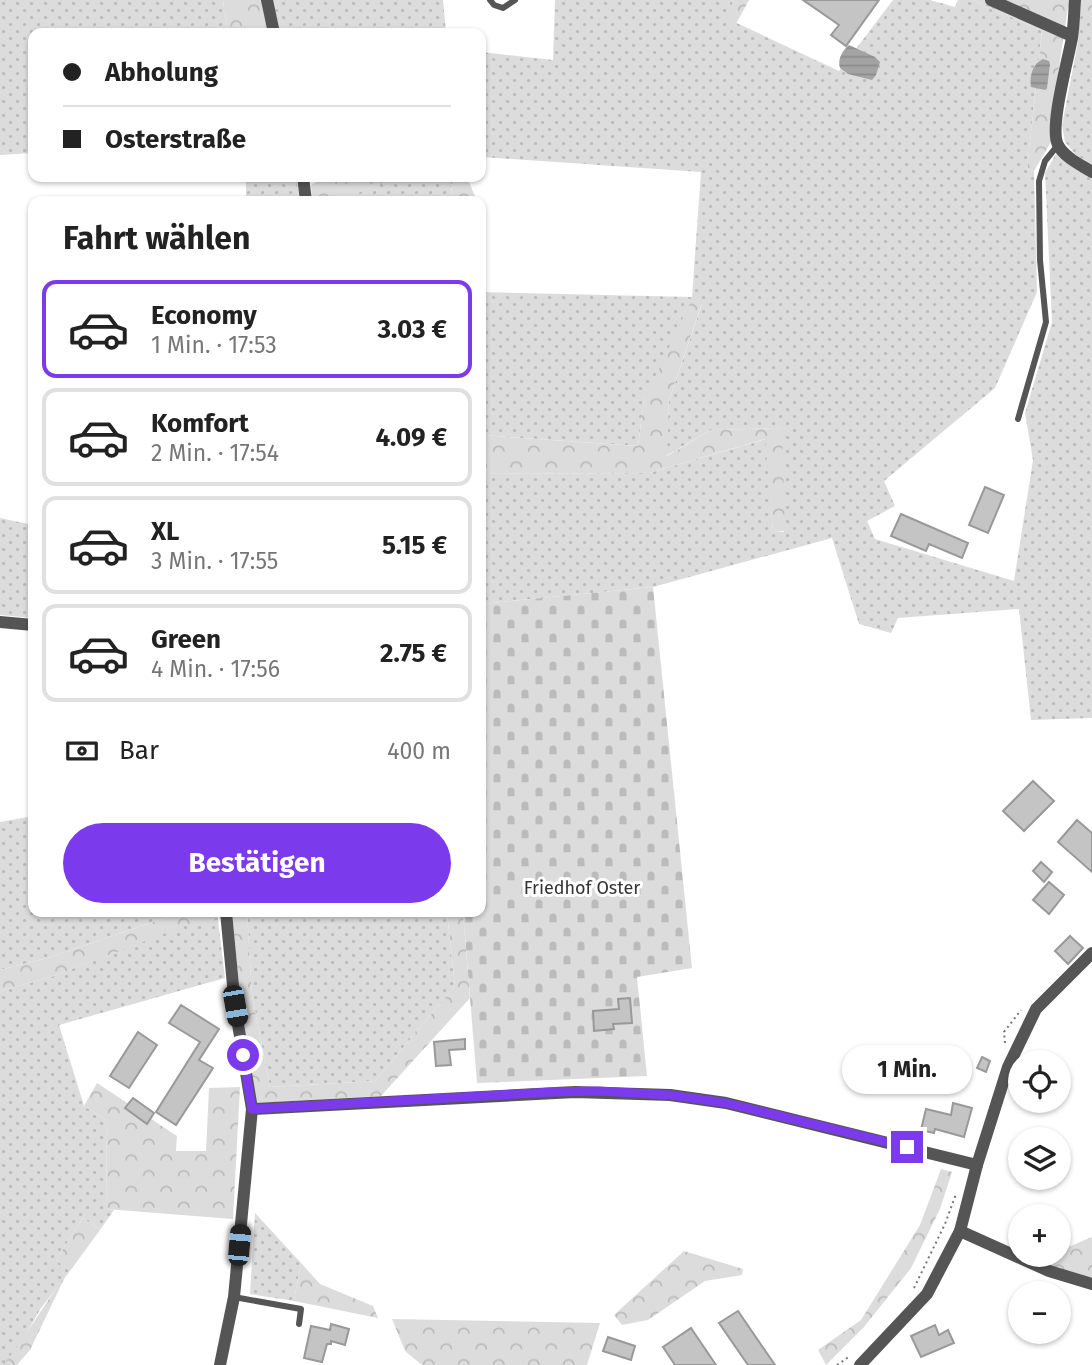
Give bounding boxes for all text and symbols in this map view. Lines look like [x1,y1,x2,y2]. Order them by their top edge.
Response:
text: Abholung [105,57,218,88]
text: Osterstraße [105,124,246,155]
text: Fahrt wählen [63,219,250,257]
icon: car [67,298,130,361]
text: Economy [151,300,257,331]
text: 3.03 € [378,314,447,345]
text: 1 Min. · 17:53 [151,331,277,359]
icon: car [67,406,130,469]
text: Komfort [151,408,249,439]
text: 4.09 € [375,422,447,453]
text: 2 Min. · 17:54 [151,439,279,467]
icon: car [67,514,130,577]
text: XL [151,516,179,547]
text: 5.15 € [382,530,447,561]
text: 3 Min. · 17:55 [151,547,278,575]
icon: car [67,622,130,685]
text: Green [151,624,221,655]
text: 2.75 € [380,638,447,669]
text: 4 Min. · 17:56 [151,655,280,683]
icon: cash [63,732,101,770]
text: Bar [119,735,159,766]
text: 400 m [387,737,451,765]
button: Bestätigen [63,823,451,903]
park label: Friedhof Oster [524,877,640,899]
car [222,983,249,1029]
route start [227,1039,259,1071]
callout: 1 Min. [842,1046,972,1094]
map controls [1008,1050,1071,1344]
button: locate [1008,1050,1071,1113]
text: 1 Min. [877,1055,937,1083]
button: layers [1008,1127,1071,1190]
route end [891,1131,923,1163]
button: + [1008,1204,1071,1267]
car [227,1223,252,1267]
button: − [1008,1281,1071,1344]

